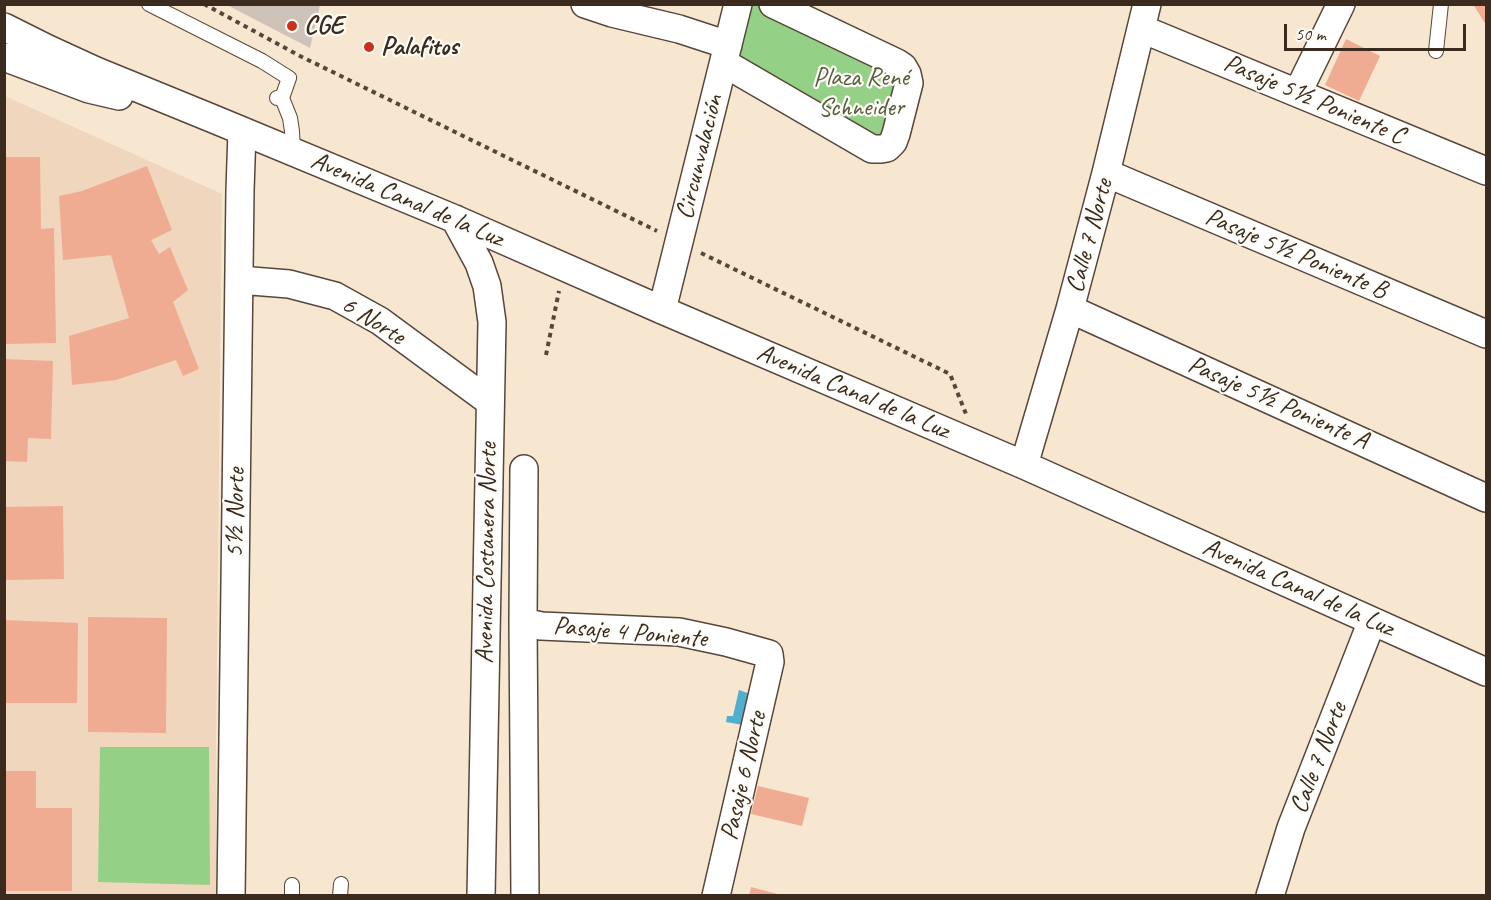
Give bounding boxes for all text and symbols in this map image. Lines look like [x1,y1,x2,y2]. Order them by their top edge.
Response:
place label: CGE [304,10,343,42]
scale bar [1287,12,1468,50]
marker: CGE [285,19,299,33]
text: 50 m [1295,23,1326,45]
place label: Palafitos [381,31,458,63]
marker: Palafitos [362,40,376,54]
street label: Pasaje 5½ Poniente C [1219,48,1409,152]
park label: Plaza René Schneider [813,62,909,124]
street label: Circunvalación [669,91,731,223]
street label: Avenida Canal de la Luz [306,145,508,255]
street label: Calle 7 Norte [1060,176,1120,296]
street label: Pasaje 5½ Poniente B [1200,202,1392,306]
street label: 6 Norte [335,289,411,353]
street label: Avenida Canal de la Luz [752,337,954,447]
street label: Pasaje 5½ Poniente A [1183,349,1373,457]
street label: Avenida Costanera Norte [469,442,505,664]
street label: 5½ Norte [220,468,252,558]
street label: Avenida Canal de la Luz [1198,532,1398,644]
street label: Pasaje 4 Poniente [552,611,708,655]
street label: Calle 7 Norte [1284,698,1354,818]
street label: Pasaje 6 Norte [714,709,774,843]

